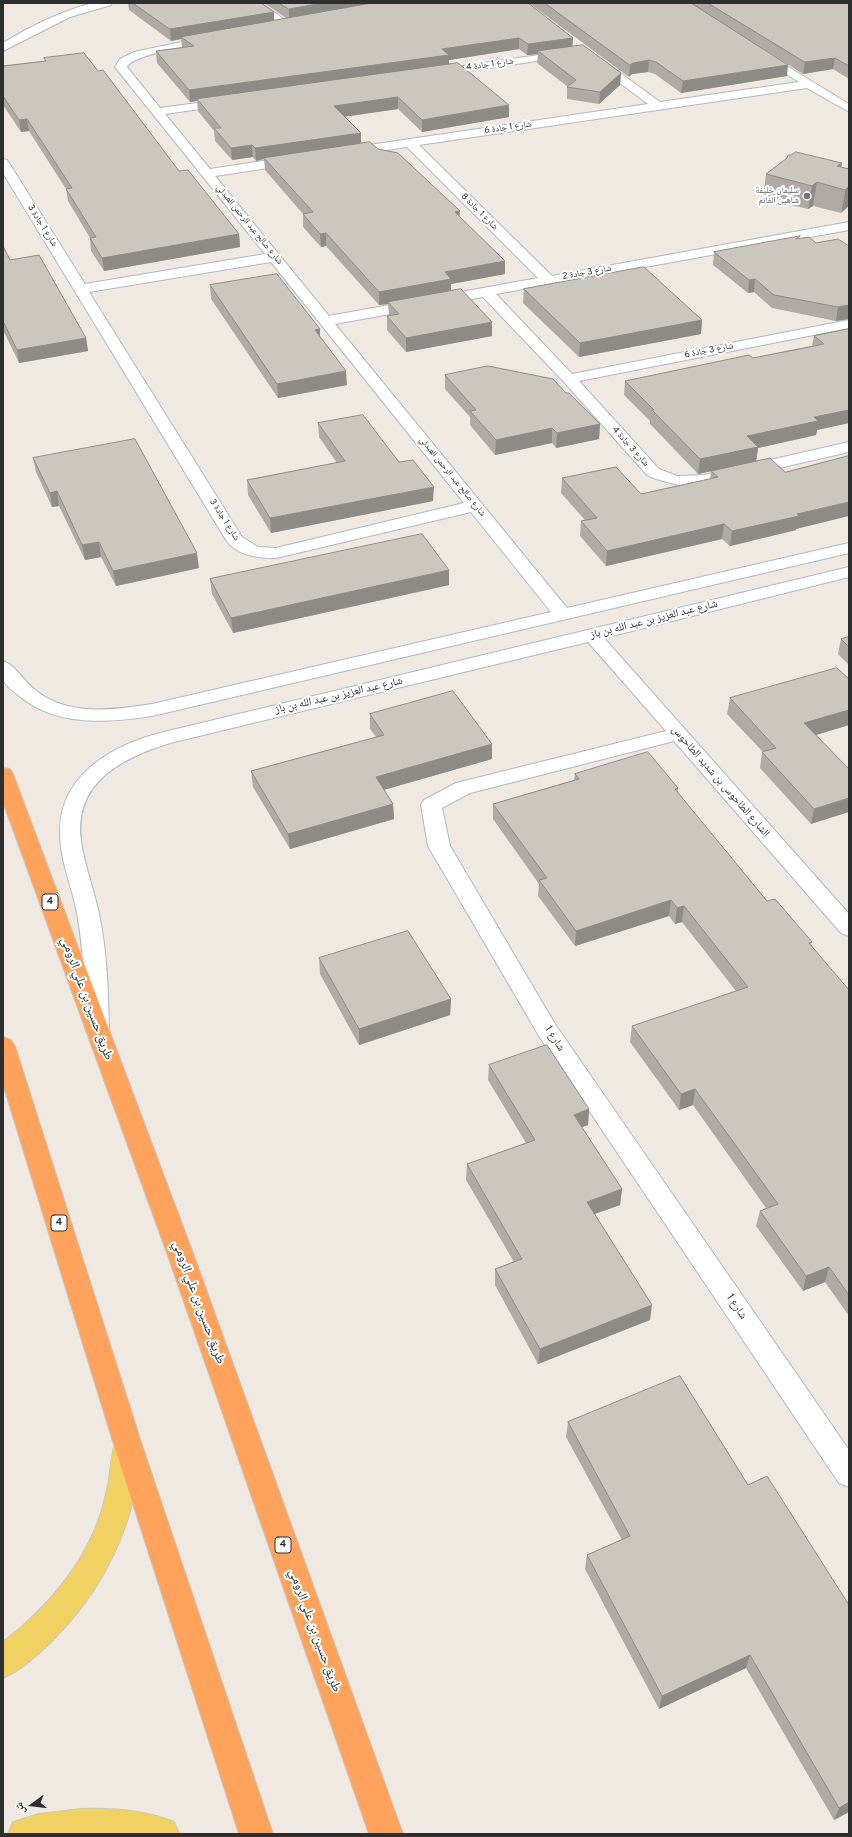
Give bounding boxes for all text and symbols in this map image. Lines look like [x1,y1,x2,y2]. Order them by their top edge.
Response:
street label: شارع 1 جادة 4 [466,56,514,74]
street label: شارع 1 جادة 6 [484,119,532,137]
street label: شارع صالح عبد الرحمن العبدلي [214,183,284,267]
place label: سليمان خليفة شاهين الغانم [756,186,799,207]
street label: شارع 1 جادة 8 [458,191,500,233]
marker: سليمان خليفة شاهين الغانم [802,191,812,201]
street label: شارع 1 جادة 3 [25,203,59,249]
street label: شارع 3 جادة 2 [562,263,612,283]
street label: شارع 3 جادة 6 [684,341,734,361]
street label: شارع 3 جادة 4 [609,425,651,469]
street label: شارع صالح عبد الرحمن العبدلي [417,435,487,519]
street label: شارع 1 جادة 3 [207,497,241,543]
street label: شارع عبد العزيز بن عبد الله بن باز [589,598,719,642]
street label: شارع عبد العزيز بن عبد الله بن باز [274,675,404,717]
street label: الشارع الطاحوس بن شديد الطاحوس [668,724,772,840]
road number: 4 [42,894,58,910]
street label: طريق حسين بن علي الرومي [56,935,116,1063]
street label: شارع 1 [541,1024,567,1054]
road number: 4 [51,1215,67,1231]
street label: طريق حسين بن علي الرومي [168,1239,228,1367]
street label: شارع 1 [723,1292,749,1322]
road number: 4 [275,1537,291,1553]
street label: طريق حسين بن علي الرومي [284,1567,344,1695]
north arrow [12,1785,52,1825]
text: ش [12,1801,29,1816]

